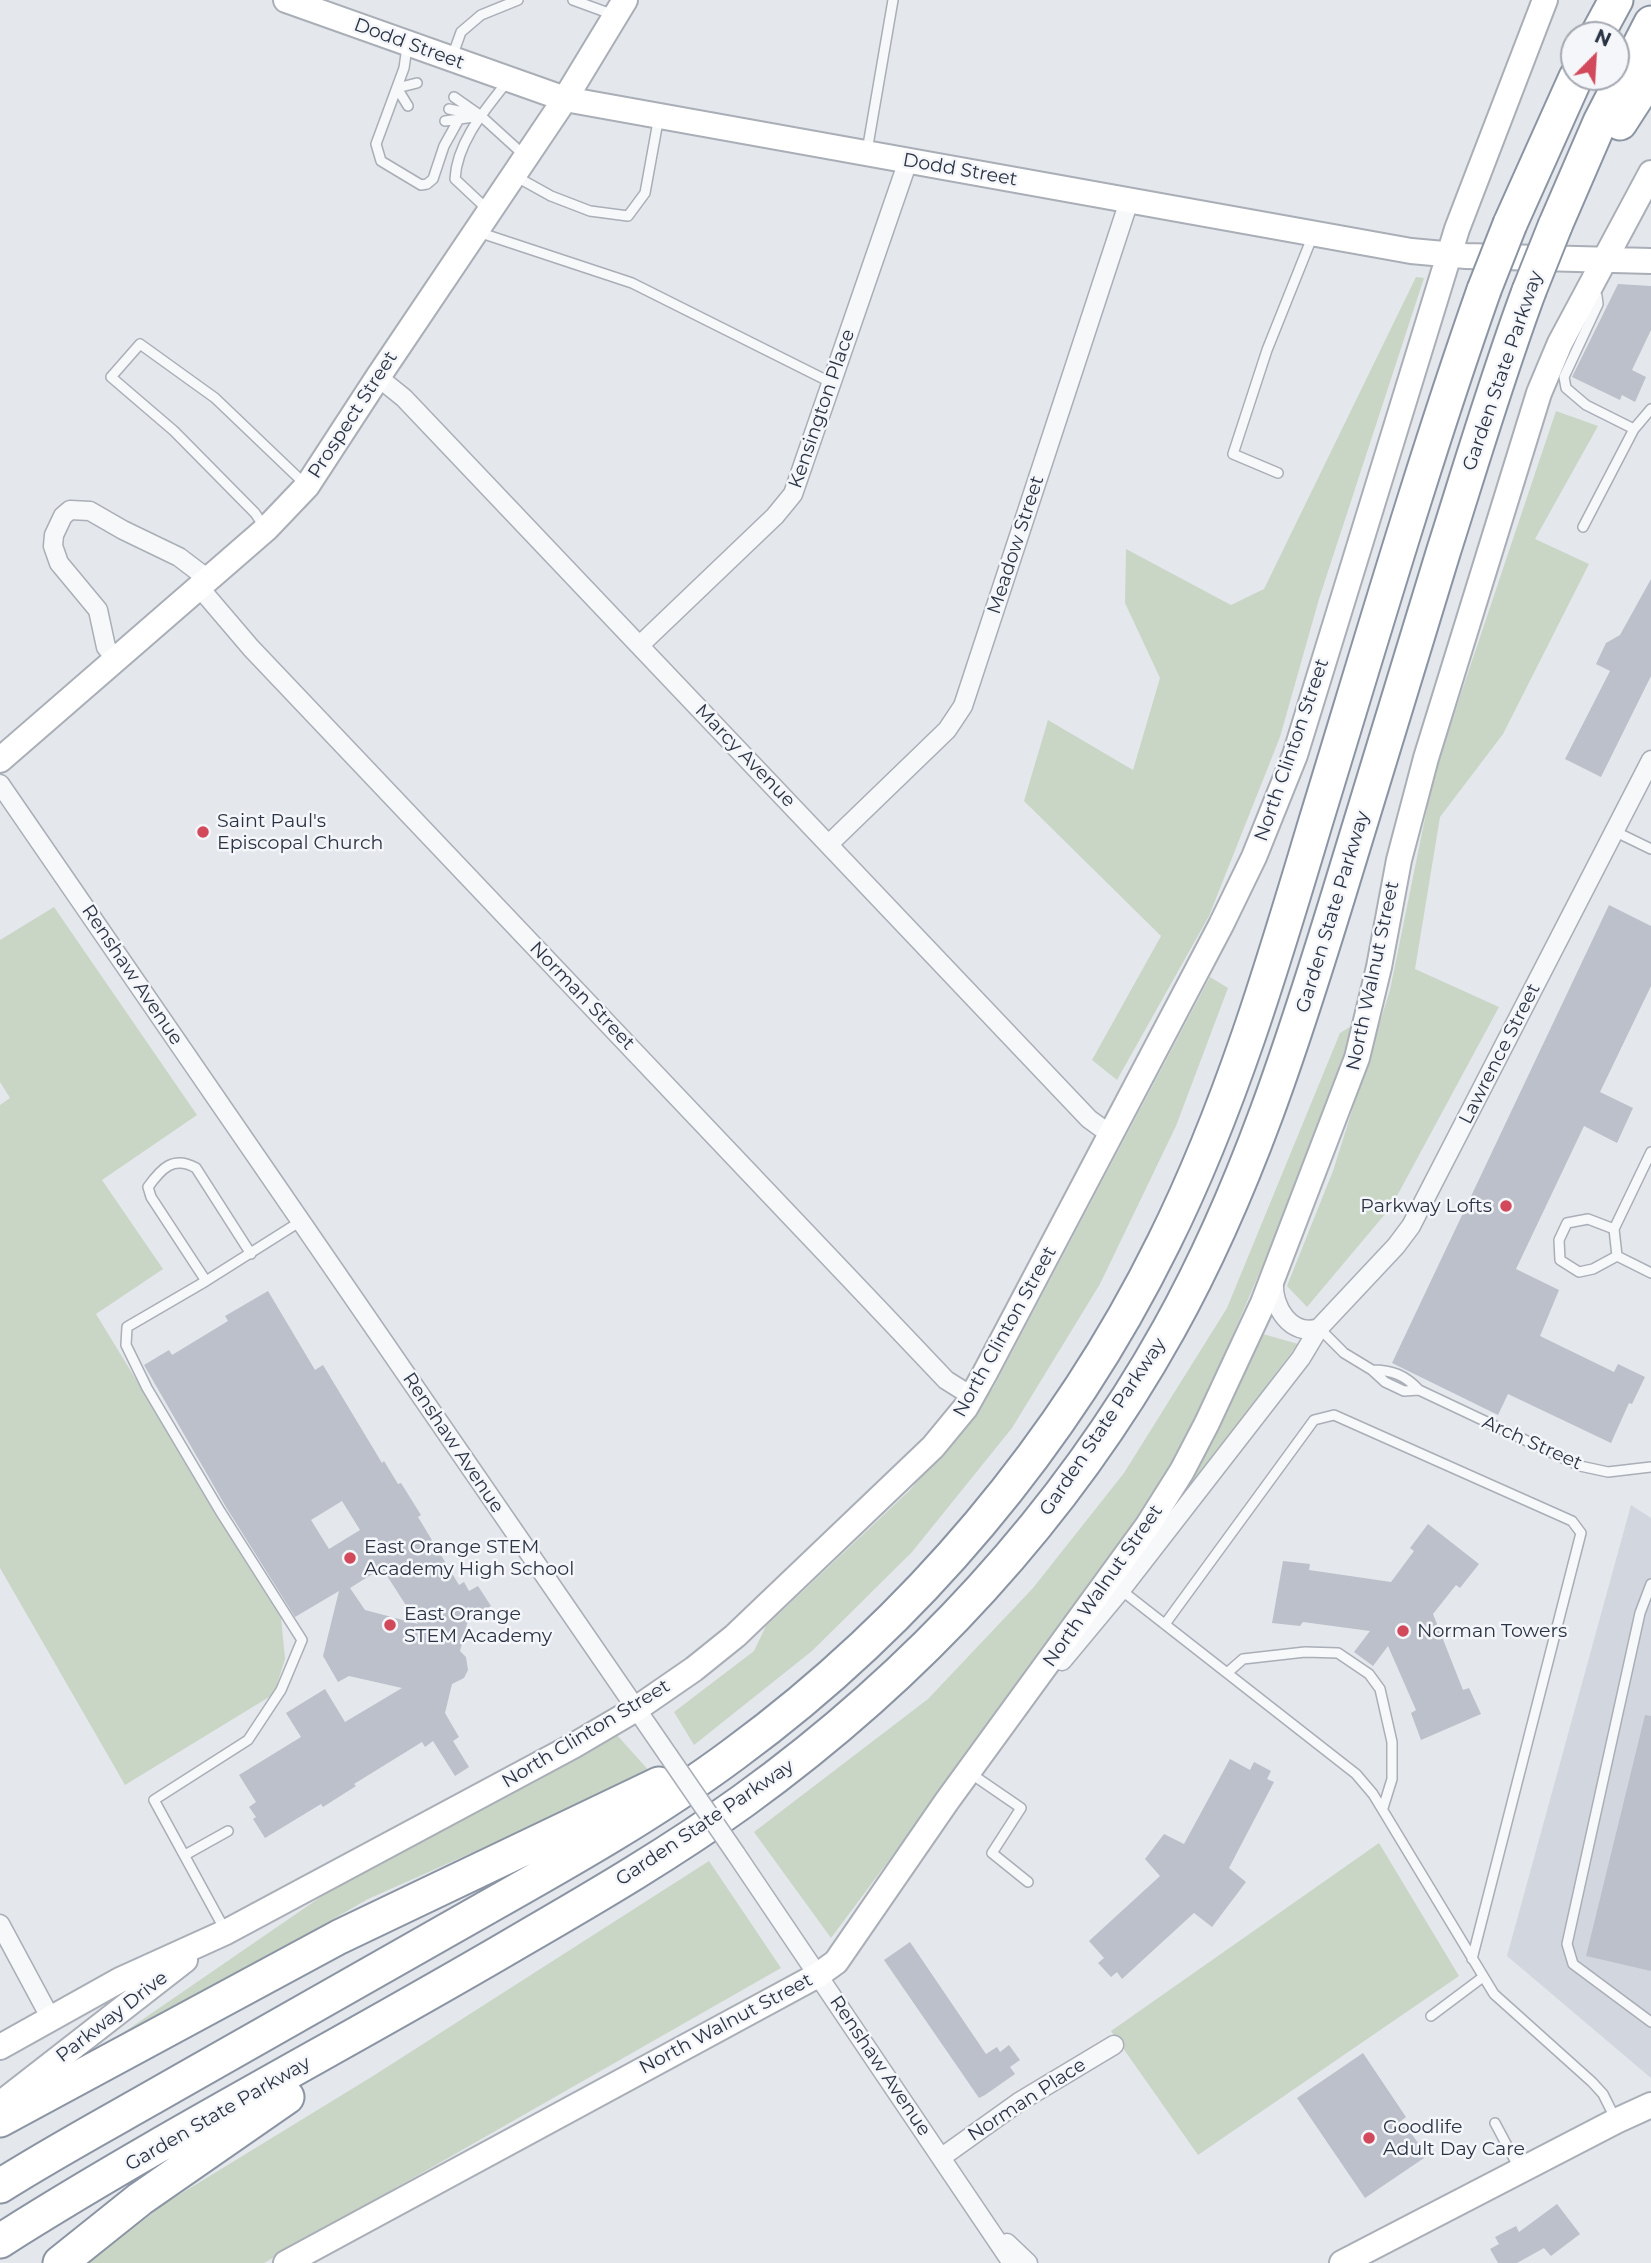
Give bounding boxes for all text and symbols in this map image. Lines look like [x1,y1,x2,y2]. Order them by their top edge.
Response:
street label: Dodd Street [351,13,467,75]
north arrow [1560,21,1630,91]
text: N [1591,25,1615,52]
street label: Dodd Street [901,149,1019,191]
street label: Garden State Parkway [1458,268,1548,474]
street label: Kensington Place [784,326,860,492]
street label: Prospect Street [303,347,403,483]
street label: Meadow Street [983,473,1049,617]
street label: North Clinton Street [1250,656,1334,844]
street label: Marcy Avenue [690,700,800,812]
street label: Garden State Parkway [1291,808,1375,1016]
place label: Saint Paul's Episcopal Church [217,810,383,854]
marker: Saint Paul's Episcopal Church [195,824,211,840]
street label: North Walnut Street [1342,879,1404,1073]
street label: Renshaw Avenue [77,900,187,1050]
street label: Norman Street [525,937,639,1055]
street label: Lawrence Street [1455,980,1545,1128]
place label: Parkway Lofts [1360,1195,1492,1217]
marker: Parkway Lofts [1498,1198,1514,1214]
street label: North Clinton Street [949,1243,1061,1421]
street label: Garden State Parkway [1035,1334,1171,1520]
street label: Renshaw Avenue [398,1368,508,1518]
street label: Arch Street [1479,1411,1585,1475]
street label: North Walnut Street [1038,1500,1168,1672]
place label: East Orange STEM Academy High School [364,1536,574,1580]
marker: East Orange STEM Academy High School [342,1550,358,1566]
place label: East Orange STEM Academy [404,1603,552,1647]
marker: East Orange STEM Academy [382,1617,398,1633]
place label: Norman Towers [1417,1620,1567,1642]
marker: Norman Towers [1395,1623,1411,1639]
street label: North Clinton Street [498,1675,674,1793]
street label: Garden State Parkway [612,1755,798,1891]
street label: Parkway Drive [52,1966,172,2068]
street label: North Walnut Street [635,1969,817,2079]
street label: Renshaw Avenue [825,1991,935,2141]
street label: Garden State Parkway [121,2052,315,2176]
street label: Norman Place [964,2053,1090,2147]
place label: Goodlife Adult Day Care [1383,2116,1525,2160]
marker: Goodlife Adult Day Care [1361,2130,1377,2146]

